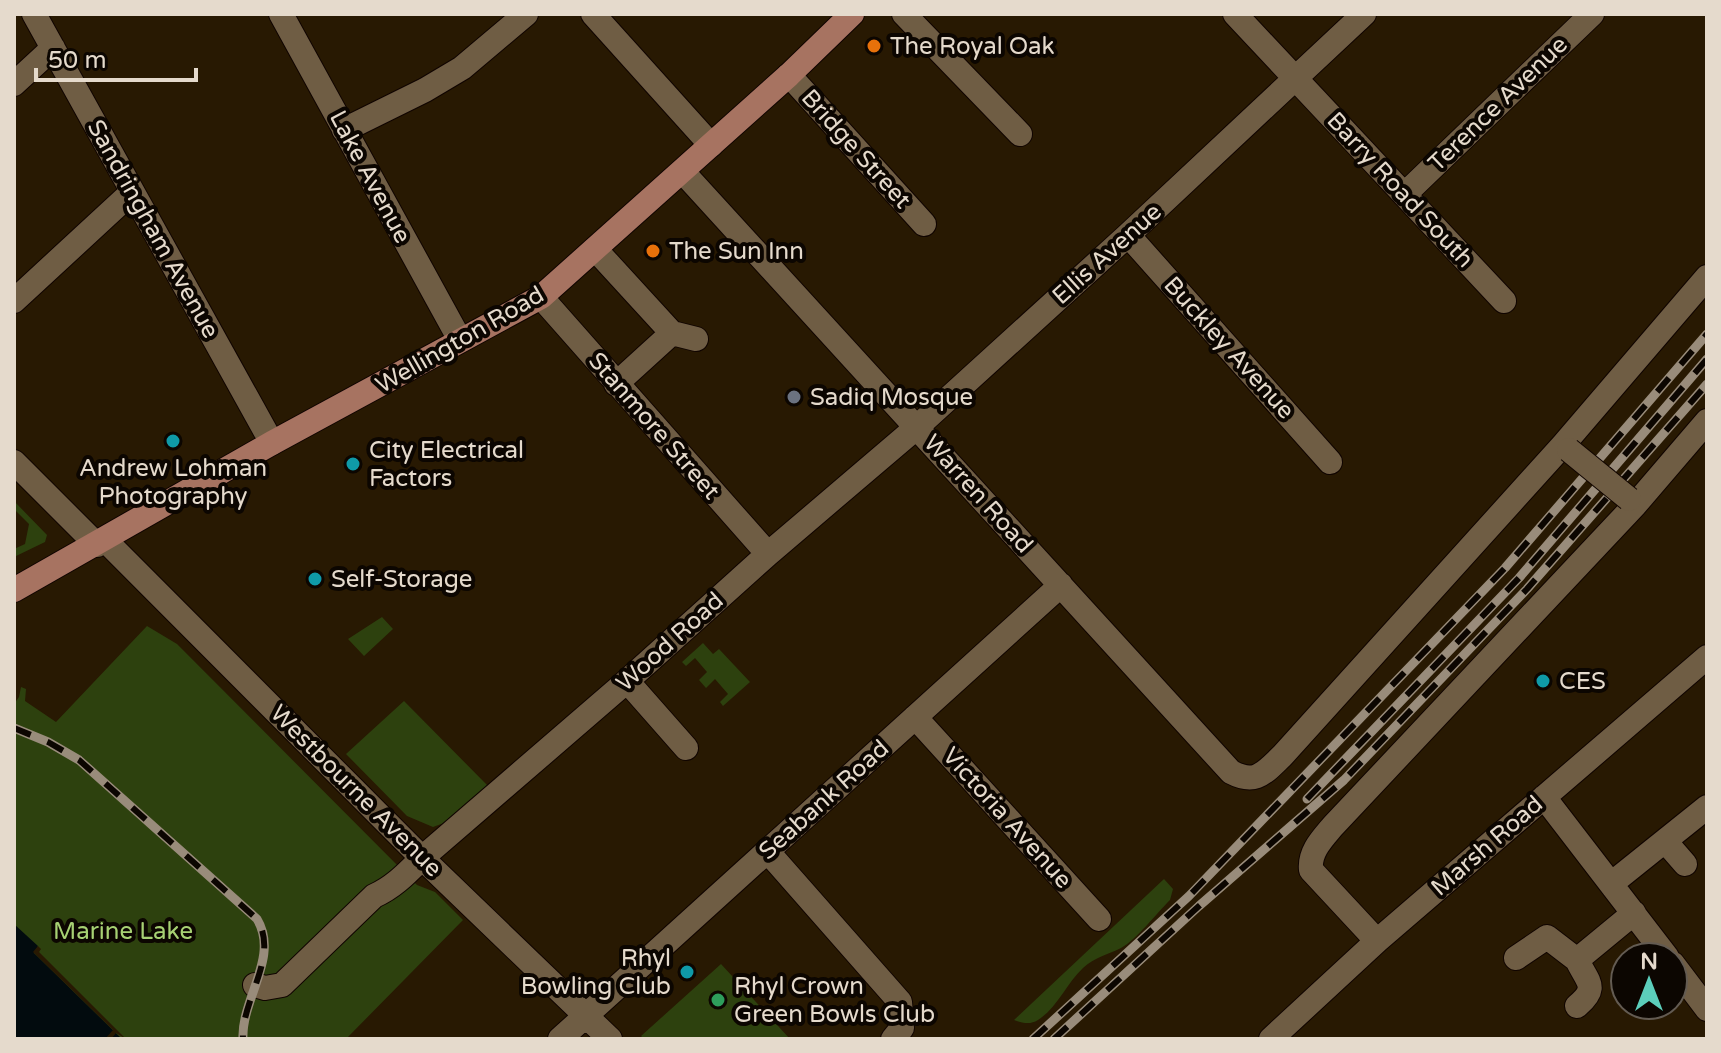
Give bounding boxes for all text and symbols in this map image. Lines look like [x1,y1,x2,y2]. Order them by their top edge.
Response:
street label: Terence Avenue [1422,30,1574,178]
scale bar [36,32,196,82]
place label: The Royal Oak [890,32,1055,61]
marker: The Royal Oak [865,37,883,55]
text: 50 m [48,46,106,75]
street label: Bridge Street [795,83,917,215]
street label: Lake Avenue [323,106,417,248]
street label: Barry Road South [1321,106,1479,274]
street label: Sandringham Avenue [81,115,225,343]
street label: Ellis Avenue [1046,197,1168,311]
place label: The Sun Inn [669,237,804,266]
marker: The Sun Inn [644,242,662,260]
street label: Buckley Avenue [1158,271,1300,425]
street label: Wellington Road [371,280,549,400]
street label: Stanmore Street [582,347,726,505]
place label: Sadiq Mosque [810,383,973,412]
marker: Sadiq Mosque [785,388,803,406]
street label: Warren Road [917,429,1039,559]
marker: Andrew Lohman Photography [164,432,182,450]
place label: City Electrical Factors [369,436,524,493]
place label: Andrew Lohman Photography [79,454,267,511]
marker: City Electrical Factors [344,455,362,473]
place label: Self-Storage [331,565,472,594]
marker: Self-Storage [306,570,324,588]
street label: Wood Road [610,586,730,698]
place label: CES [1559,667,1606,696]
marker: CES [1534,672,1552,690]
street label: Westbourne Avenue [264,699,448,883]
street label: Seabank Road [753,734,895,866]
street label: Victoria Avenue [936,742,1078,894]
street label: Marsh Road [1425,790,1549,902]
park label: Marine Lake [53,917,193,946]
north arrow [1609,941,1689,1021]
place label: Rhyl Bowling Club [521,944,671,1001]
text: N [1640,949,1658,975]
marker: Rhyl Bowling Club [678,963,696,981]
place label: Rhyl Crown Green Bowls Club [734,972,935,1029]
marker: Rhyl Crown Green Bowls Club [709,991,727,1009]

